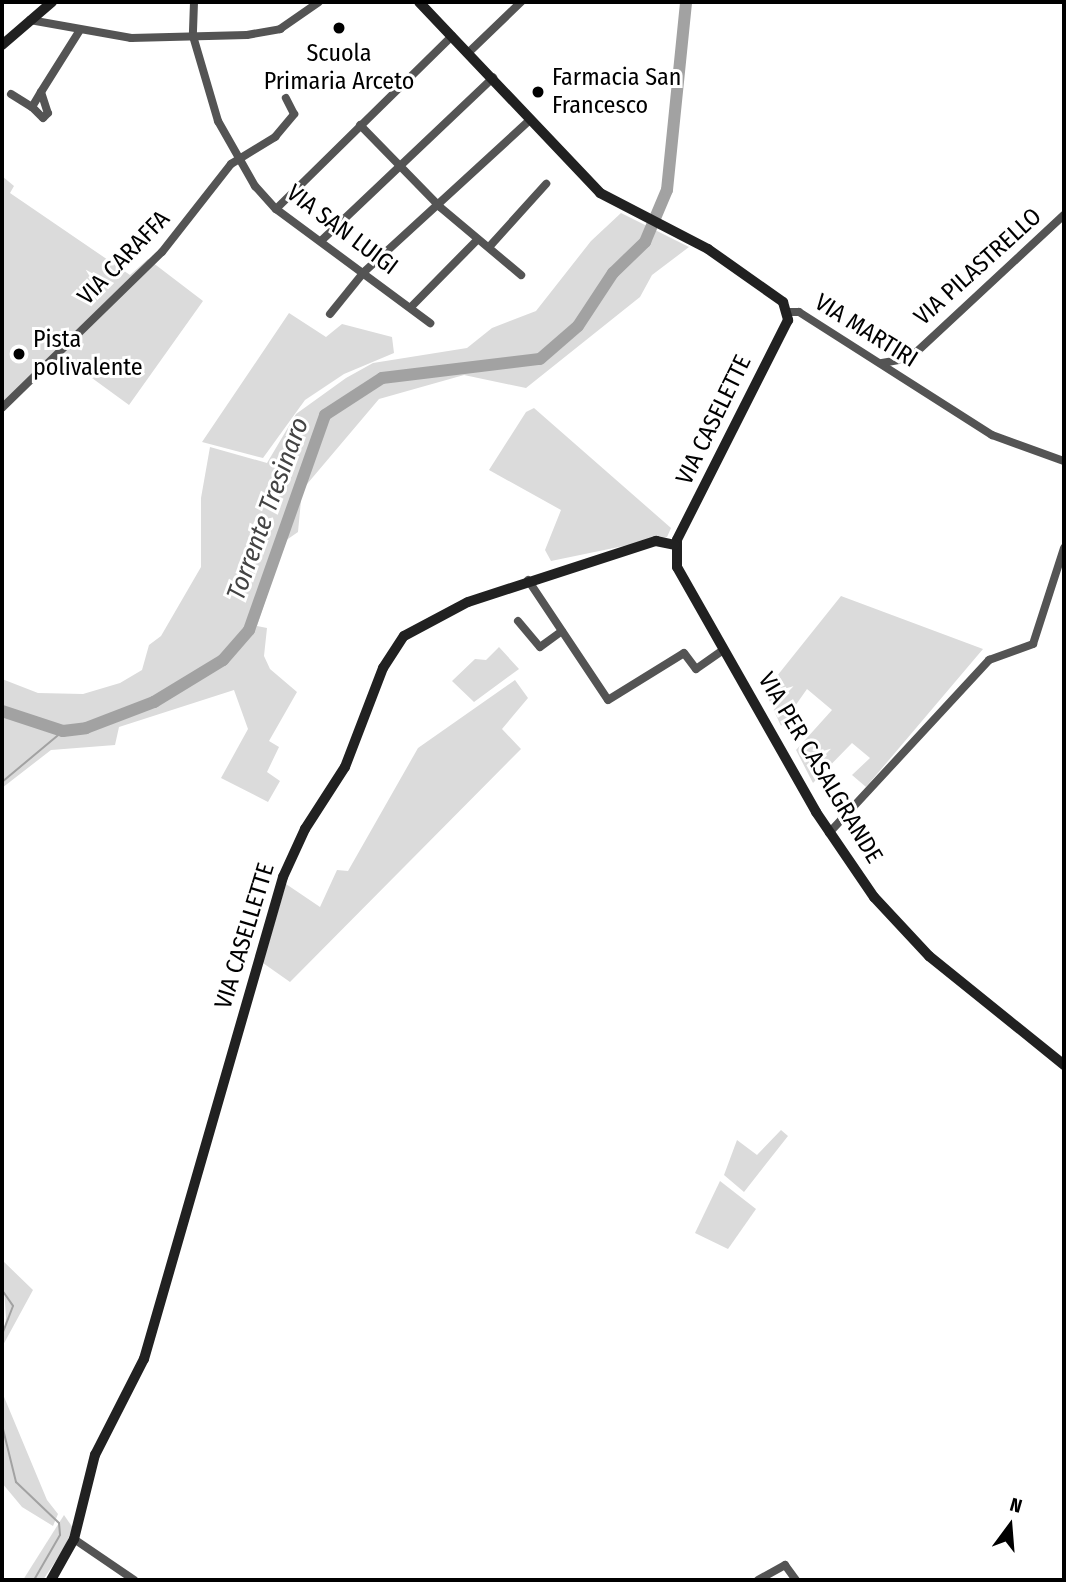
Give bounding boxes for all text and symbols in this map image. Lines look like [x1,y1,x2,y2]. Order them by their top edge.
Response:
marker: Scuola Primaria Arceto [331,20,347,36]
place label: Scuola Primaria Arceto [264,40,414,96]
place label: Farmacia San Francesco [552,64,681,120]
marker: Farmacia San Francesco [530,84,546,100]
street label: VIA SAN LUIGI [281,179,403,281]
street label: VIA PILASTRELLO [909,202,1047,332]
street label: VIA CARAFFA [72,205,176,311]
street label: VIA MARTIRI [809,288,923,374]
place label: Pista polivalente [33,326,143,382]
marker: Pista polivalente [11,346,27,362]
street label: VIA CASELETTE [670,351,758,489]
water label: Torrente Tresinaro [221,413,315,605]
street label: VIA PER CASALGRANDE [752,667,888,869]
street label: VIA CASELLETTE [209,860,281,1012]
north arrow [975,1491,1045,1561]
text: N [1007,1493,1025,1518]

